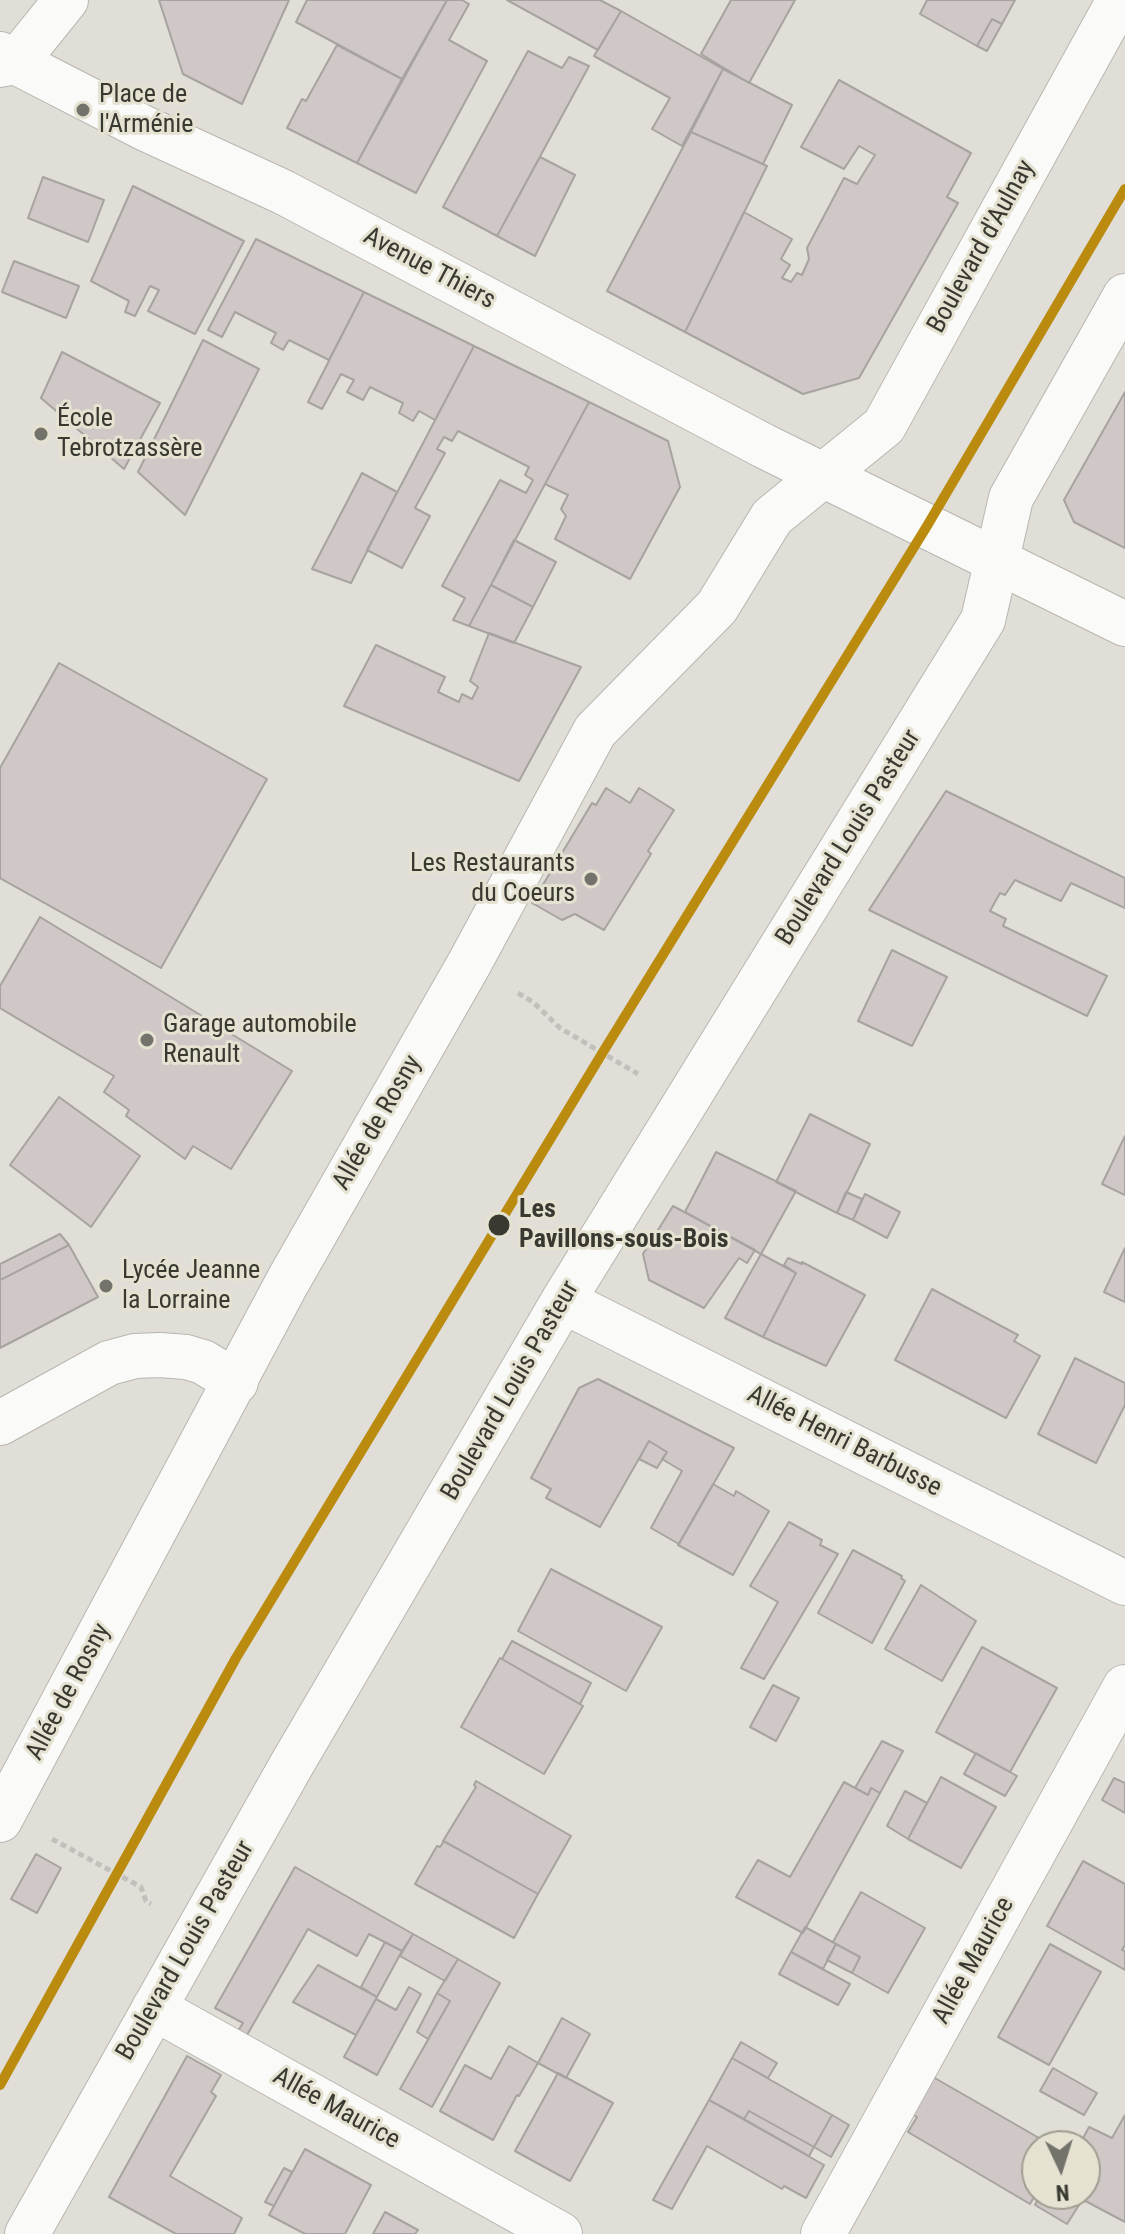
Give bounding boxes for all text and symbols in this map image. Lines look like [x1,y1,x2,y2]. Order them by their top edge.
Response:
place label: Place de l'Arménie [99,79,193,140]
marker: Place de l'Arménie [74,101,92,119]
street label: Boulevard d'Aulnay [922,155,1042,339]
street label: Avenue Thiers [358,221,500,317]
place label: École Tebrotzassère [57,403,202,464]
marker: École Tebrotzassère [32,425,50,443]
street label: Boulevard Louis Pasteur [770,724,928,952]
place label: Les Restaurants du Coeurs [410,848,575,910]
marker: Les Restaurants du Coeurs [582,870,600,888]
place label: Garage automobile Renault [163,1009,357,1070]
marker: Garage automobile Renault [138,1031,156,1049]
street label: Allée de Rosny [327,1050,429,1196]
place label: Les Pavillons-sous-Bois [519,1194,729,1256]
marker: Les Pavillons-sous-Bois [486,1212,512,1238]
place label: Lycée Jeanne la Lorraine [122,1255,260,1316]
street label: Boulevard Louis Pasteur [435,1276,587,1506]
marker: Lycée Jeanne la Lorraine [97,1277,115,1295]
street label: Allée Henri Barbusse [742,1380,946,1504]
street label: Allée de Rosny [20,1618,118,1766]
street label: Boulevard Louis Pasteur [110,1836,262,2066]
street label: Allée Maurice [926,1892,1022,2030]
street label: Allée Maurice [267,2061,405,2157]
north arrow [1021,2130,1101,2210]
text: N [1055,2180,1070,2205]

